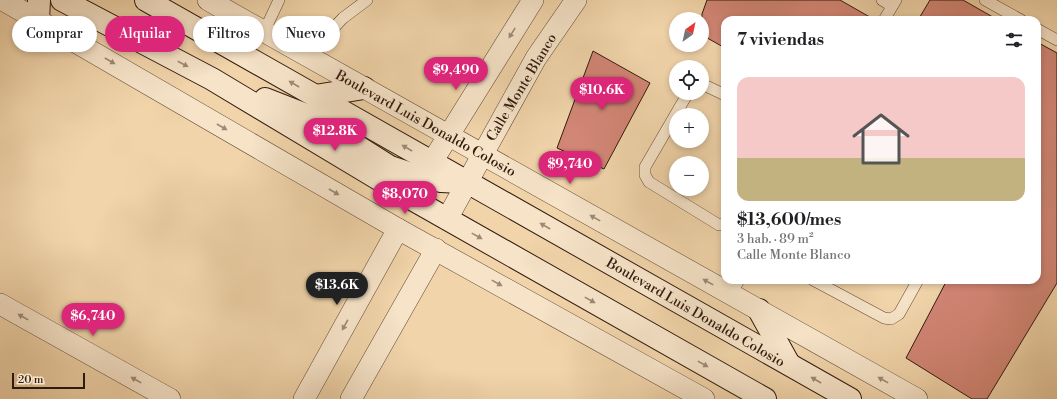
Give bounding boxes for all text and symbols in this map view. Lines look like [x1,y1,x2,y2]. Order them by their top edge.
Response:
north arrow [669,12,709,52]
map controls [669,12,709,196]
chip: Comprar [12,16,97,52]
chip: Alquilar [105,16,185,52]
chip: Filtros [193,16,264,52]
chip: Nuevo [272,16,340,52]
one-way arrow [508,28,516,38]
text: 7 viviendas [737,29,824,51]
icon: filters [1003,29,1025,51]
street label: Calle Monte Blanco [483,30,561,145]
pin: $9,490 [423,57,489,91]
one-way arrow [104,58,116,65]
button: locate [669,60,709,100]
one-way arrow [178,61,189,67]
text: $9,490 [433,62,479,78]
street label: Boulevard Luis Donaldo Colosio [331,66,519,181]
pin: $10.6K [569,77,635,111]
one-way arrow [288,80,300,87]
text: $10.6K [579,82,625,98]
icon: home [845,103,917,175]
button: + [669,108,709,148]
pin: $12.8K [302,118,368,152]
one-way arrow [216,123,228,130]
text: $12.8K [313,123,357,139]
one-way arrow [401,145,413,151]
pin: $9,740 [537,151,603,185]
text: $9,740 [548,156,592,172]
button: − [669,156,709,196]
pin: $8,070 [372,181,438,215]
text: $8,070 [382,186,428,202]
one-way arrow [328,189,340,196]
text: $13,600/mes [737,209,841,231]
one-way arrow [589,214,601,221]
one-way arrow [539,222,550,229]
text: 3 hab. · 89 m² [737,231,814,247]
one-way arrow [471,232,483,239]
text: Calle Monte Blanco [737,247,851,263]
street label: Boulevard Luis Donaldo Colosio [602,254,788,372]
pin: $13.6K [304,272,370,306]
text: $13.6K [315,277,359,293]
one-way arrow [702,278,714,285]
one-way arrow [491,280,502,287]
one-way arrow [584,296,596,303]
pin: $6,740 [60,303,126,337]
text: $6,740 [71,308,115,324]
one-way arrow [17,313,29,320]
one-way arrow [342,319,349,331]
one-way arrow [697,360,709,367]
scale bar [12,371,85,390]
text: 20 m [18,373,43,387]
one-way arrow [810,376,822,383]
one-way arrow [877,376,888,383]
one-way arrow [130,377,142,383]

